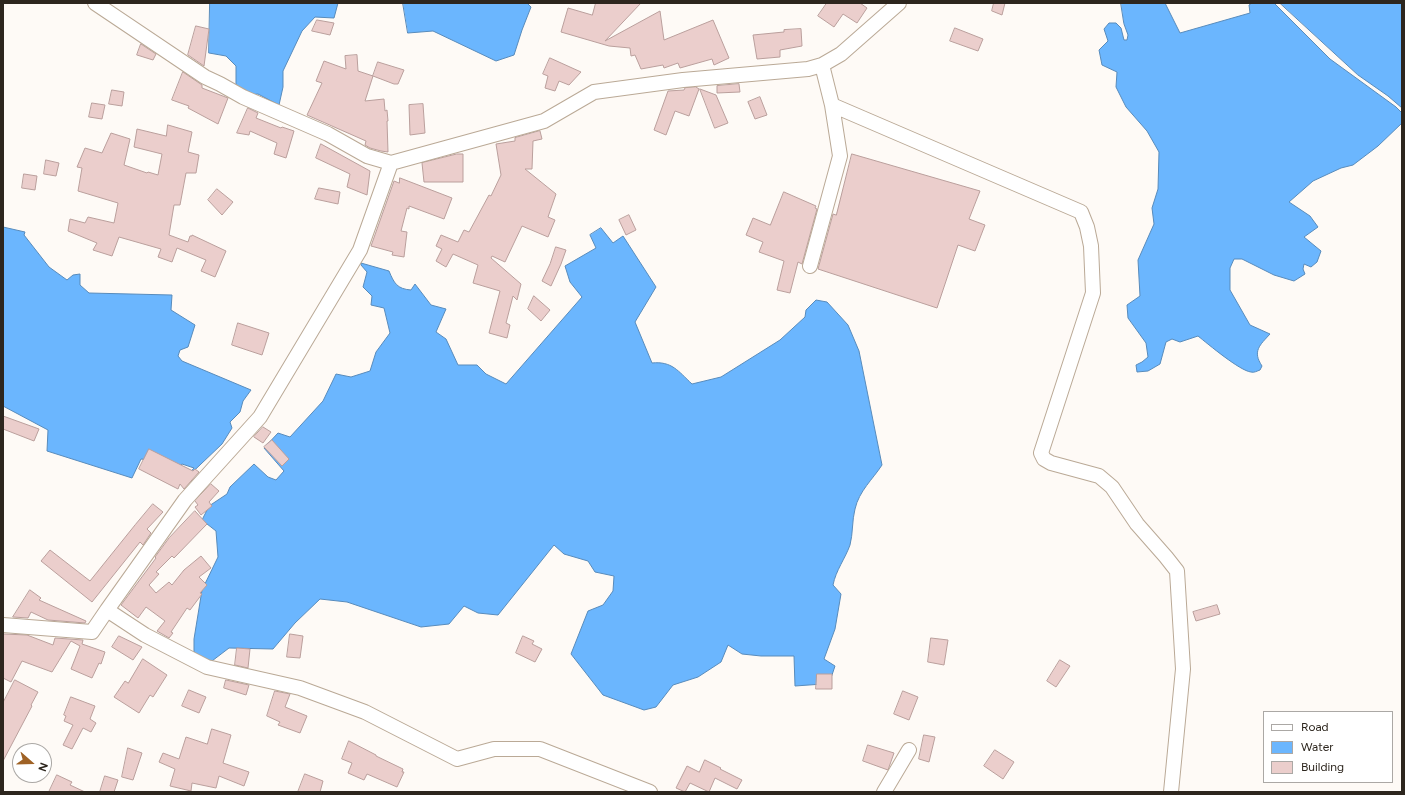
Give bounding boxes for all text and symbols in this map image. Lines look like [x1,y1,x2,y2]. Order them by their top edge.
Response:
legend [1263,711,1393,783]
text: Road [1301,720,1329,734]
text: Water [1301,740,1333,754]
north arrow [12,743,52,783]
text: Building [1301,760,1344,774]
text: N [35,761,50,773]

